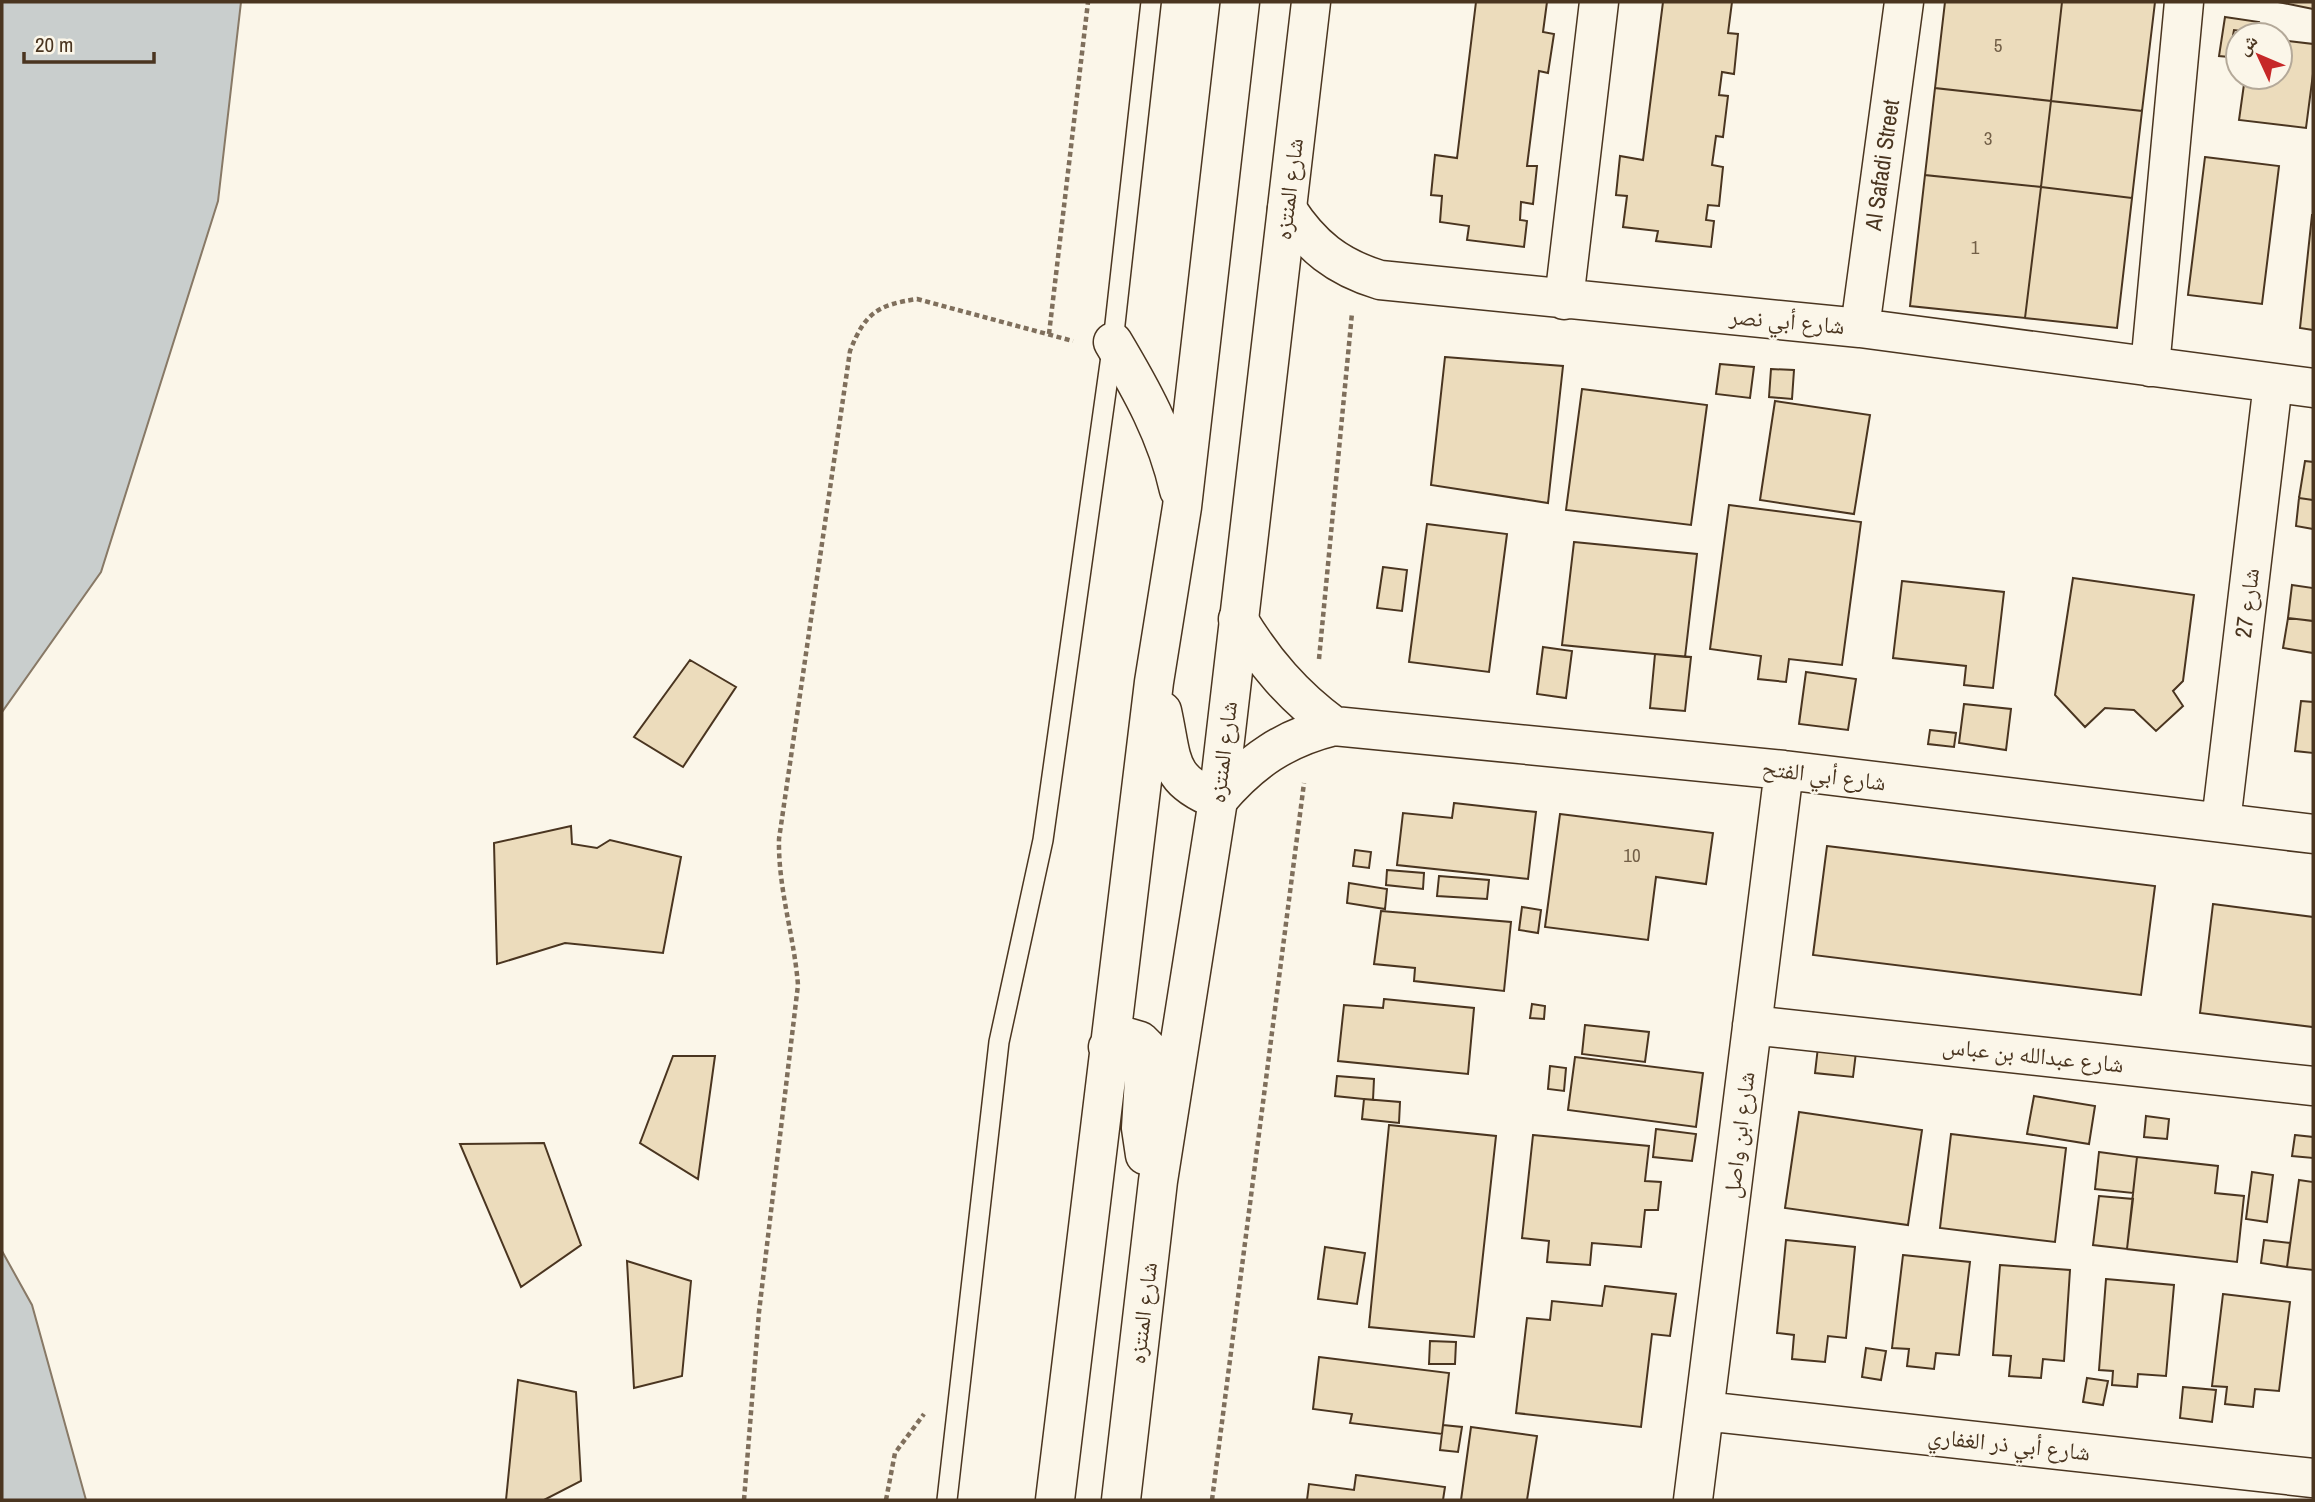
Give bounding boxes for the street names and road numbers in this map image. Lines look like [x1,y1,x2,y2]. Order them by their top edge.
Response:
street label: Al Safadi Street [1857,97,1906,233]
street label: شارع المنتزه [1267,136,1310,242]
street label: شارع أبي نصر [1727,300,1846,345]
street label: شارع 27 [2227,566,2266,640]
street label: شارع المنتزه [1201,699,1244,805]
street label: شارع أبي الفتح [1760,752,1888,801]
street label: شارع عبدالله بن عباس [1941,1030,2125,1079]
street label: شارع ابن واصل [1715,1070,1762,1200]
street label: شارع المنتزه [1121,1260,1164,1366]
street label: شارع أبي ذر الغفاري [1926,1420,2092,1471]

